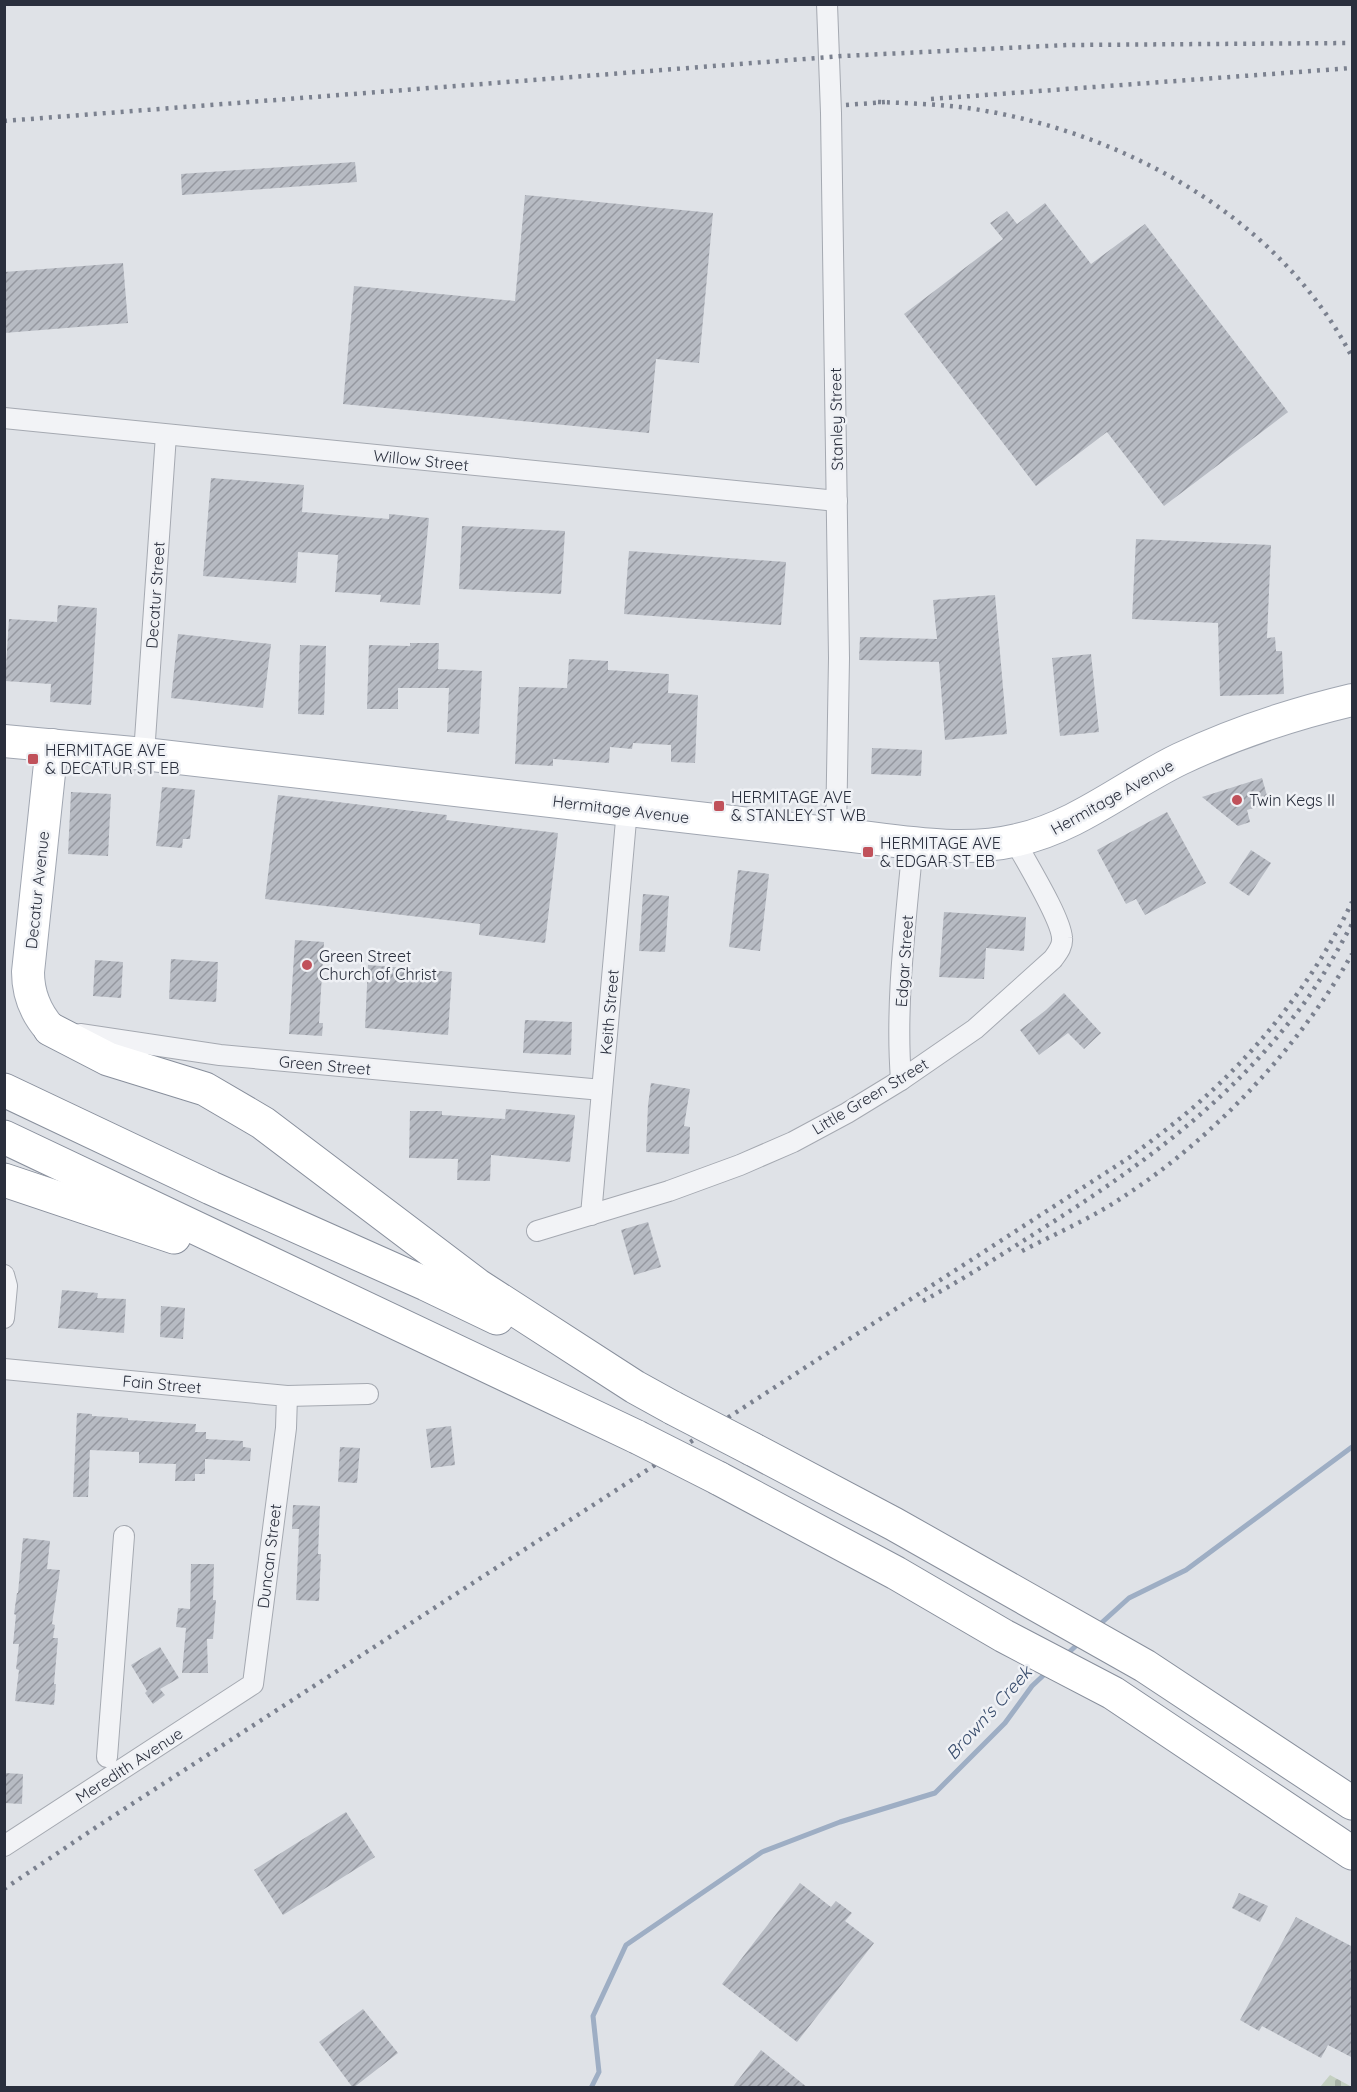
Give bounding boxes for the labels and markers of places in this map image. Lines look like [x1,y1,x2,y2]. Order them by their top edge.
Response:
place label: HERMITAGE AVE & DECATUR ST EB [45,740,180,778]
marker: HERMITAGE AVE & DECATUR ST EB [26,752,40,766]
place label: HERMITAGE AVE & STANLEY ST WB [731,787,866,825]
place label: Twin Kegs II [1249,790,1335,810]
marker: Twin Kegs II [1230,793,1244,807]
marker: HERMITAGE AVE & STANLEY ST WB [712,799,726,813]
place label: HERMITAGE AVE & EDGAR ST EB [880,833,1001,871]
marker: HERMITAGE AVE & EDGAR ST EB [861,845,875,859]
place label: Green Street Church of Christ [319,946,437,984]
marker: Green Street Church of Christ [300,958,314,972]

